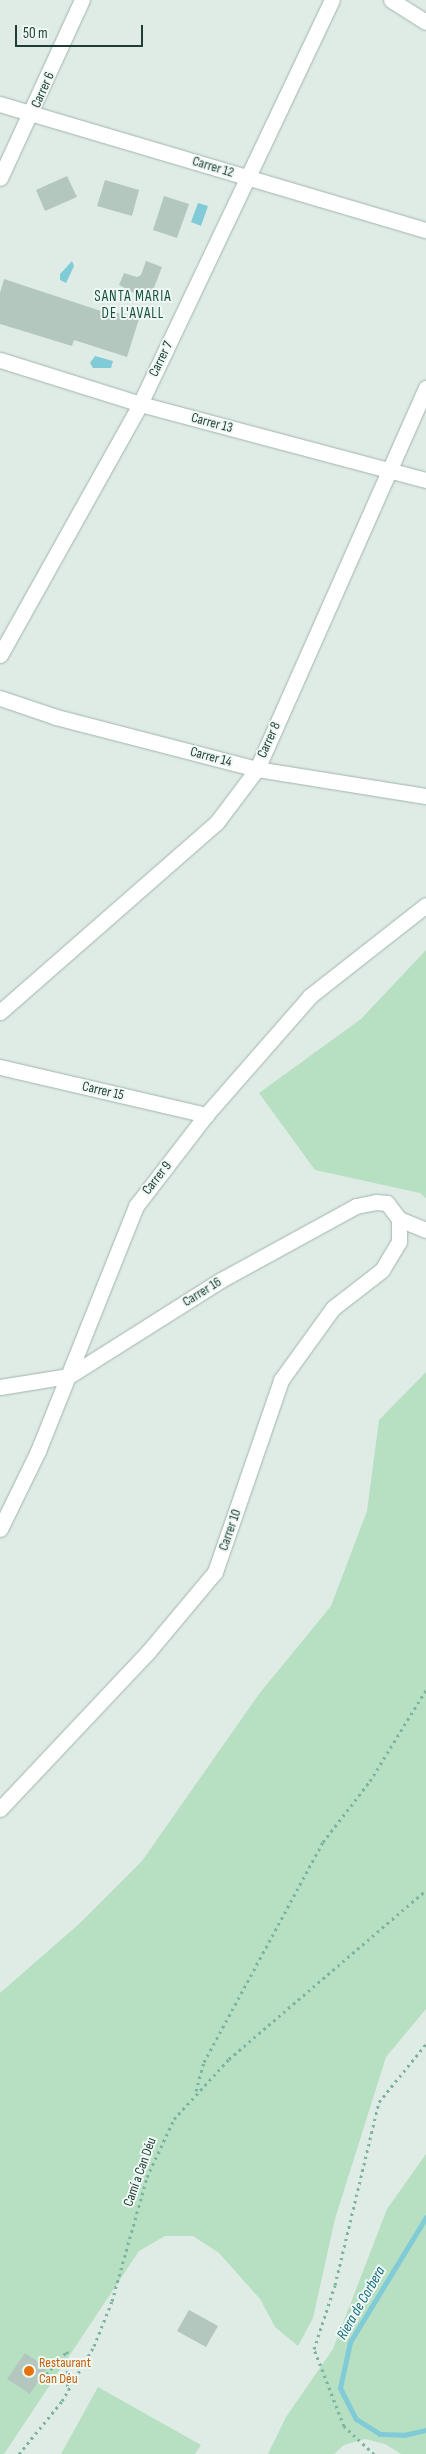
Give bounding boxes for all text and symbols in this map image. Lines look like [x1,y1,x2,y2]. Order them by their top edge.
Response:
scale bar [18,15,145,47]
text: 50 m [23,24,48,43]
street label: Carrer 6 [28,69,58,111]
street label: Carrer 12 [190,153,236,181]
district label: SANTA MARIA DE L'AVALL [93,287,173,322]
street label: Carrer 7 [145,339,177,379]
street label: Carrer 13 [189,409,235,437]
street label: Carrer 8 [254,719,284,761]
street label: Carrer 14 [188,743,234,771]
street label: Carrer 15 [81,1078,125,1104]
street label: Carrer 9 [139,1158,175,1198]
street label: Carrer 16 [179,1274,225,1310]
street label: Carrer 10 [215,1507,245,1553]
street label: Camí a Can Déu [120,2135,160,2209]
water label: Riera de Corbera [333,2263,389,2343]
place label: Restaurant Can Déu [39,2355,91,2388]
marker: Restaurant Can Déu [23,2365,35,2377]

